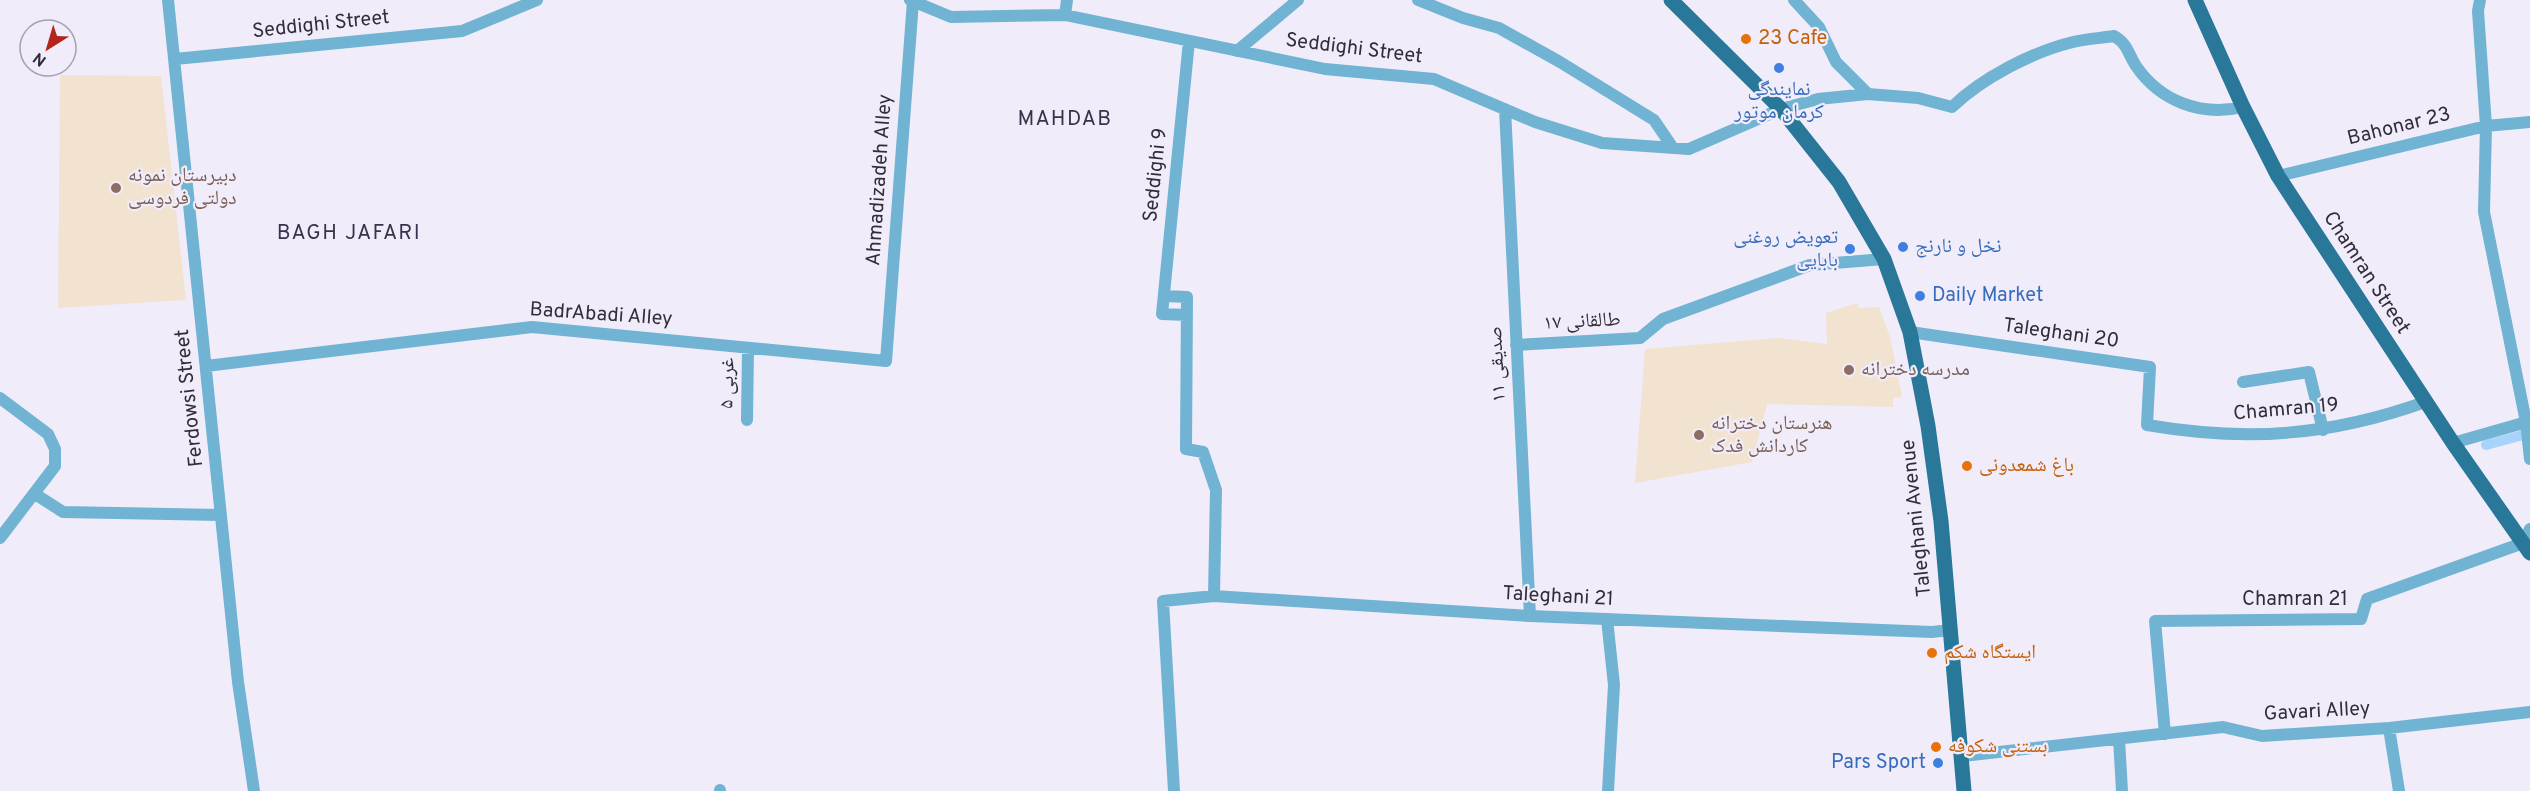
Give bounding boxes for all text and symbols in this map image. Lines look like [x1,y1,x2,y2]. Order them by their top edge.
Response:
street label: Seddighi Street [251,5,391,45]
north arrow [18,18,78,78]
place label: 23 Cafe [1758,26,1827,52]
street label: Seddighi Street [1284,28,1424,70]
marker: 23 Cafe [1739,32,1753,46]
text: N [30,47,51,70]
marker: نمایندگی کرمان موتور [1772,61,1786,75]
place label: نمایندگی کرمان موتور [1733,77,1824,126]
street label: Ahmadizadeh Alley [861,93,899,267]
street label: Bahonar 23 [2345,102,2453,152]
district label: MAHDAB [1018,106,1112,133]
street label: Seddighi 9 [1138,127,1174,223]
place label: دبیرستان نمونه دولتی فردوسی [128,163,237,212]
marker: دبیرستان نمونه دولتی فردوسی [109,181,123,195]
street label: Chamran Street [2317,207,2415,339]
district label: BAGH JAFARI [277,220,421,247]
place label: تعویض روغنی بابایی [1733,225,1838,274]
place label: نخل و نارنج [1915,234,2002,260]
marker: نخل و نارنج [1896,240,1910,254]
marker: تعویض روغنی بابایی [1843,242,1857,256]
place label: Daily Market [1932,283,2043,309]
marker: Daily Market [1913,289,1927,303]
street label: BadrAbadi Alley [529,297,673,333]
street label: طالقانی ۱۷ [1543,307,1621,337]
street label: Taleghani 20 [2001,313,2121,355]
street label: صدیقی ۱۱ [1483,325,1513,403]
street label: Ferdowsi Street [170,328,210,468]
street label: ۵ غربی [715,357,741,409]
place label: مدرسه دخترانه [1861,357,1970,383]
marker: مدرسه دخترانه [1842,363,1856,377]
street label: Chamran 19 [2232,392,2340,428]
place label: هنرستان دخترانه کاردانش فدک [1711,411,1833,460]
marker: هنرستان دخترانه کاردانش فدک [1692,428,1706,442]
street label: Taleghani Avenue [1896,438,1938,598]
place label: باغ شمعدونی [1979,453,2074,479]
marker: باغ شمعدونی [1960,459,1974,473]
street label: Taleghani 21 [1502,581,1614,613]
street label: Chamran 21 [2242,587,2348,613]
place label: ایستگاه شکم [1944,640,2036,666]
marker: ایستگاه شکم [1925,646,1939,660]
street label: Gavari Alley [2263,696,2371,728]
place label: بستنی شکوفه [1948,734,2047,760]
marker: بستنی شکوفه [1929,740,1943,754]
place label: Pars Sport [1831,750,1926,776]
marker: Pars Sport [1931,756,1945,770]

